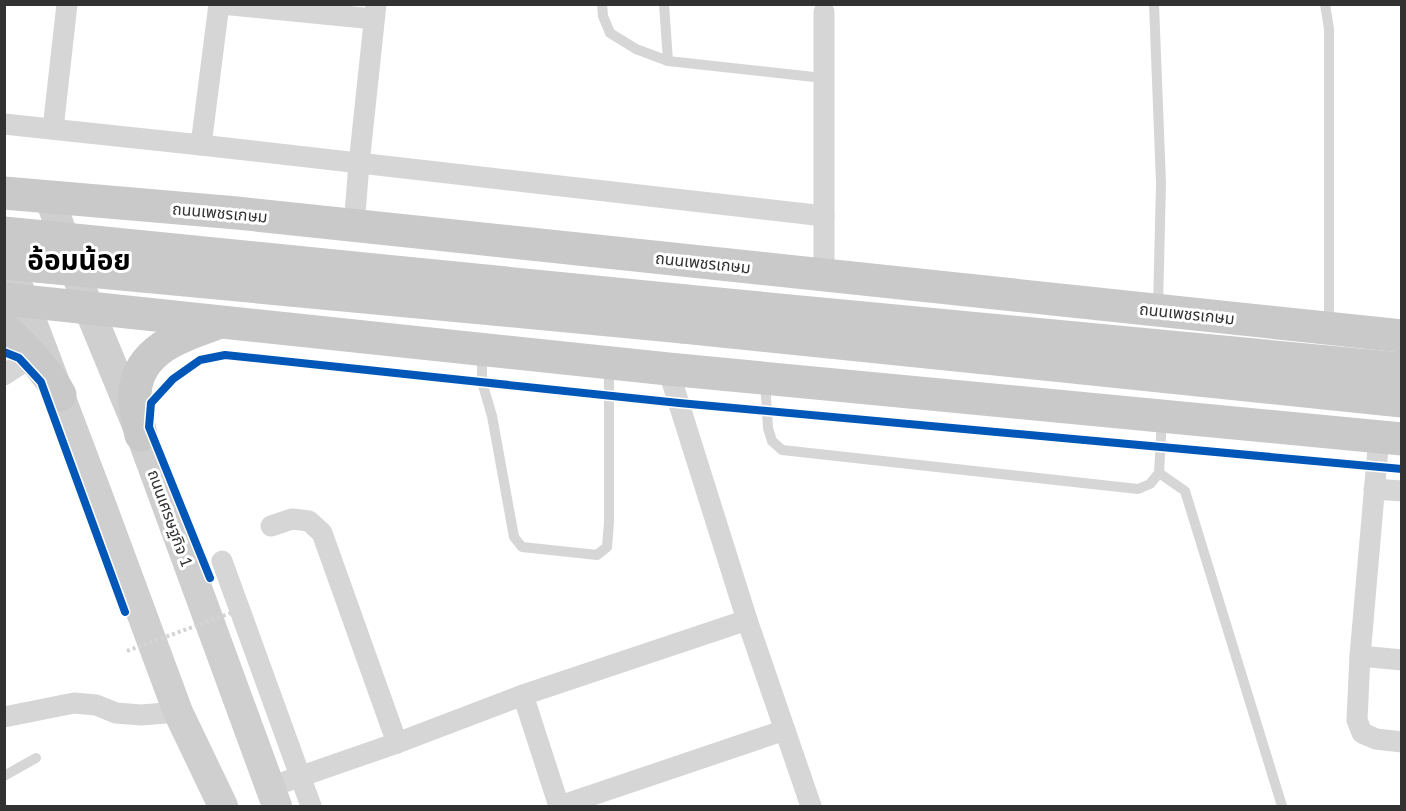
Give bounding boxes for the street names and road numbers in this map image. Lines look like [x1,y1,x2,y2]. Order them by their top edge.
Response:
street label: ถนนเพชรเกษม [171,198,269,226]
street label: ถนนเพชรเกษม [654,248,752,276]
street label: ถนนเพชรเกษม [1138,299,1236,327]
street label: ถนนเศรษฐกิจ 1 [145,467,197,569]

